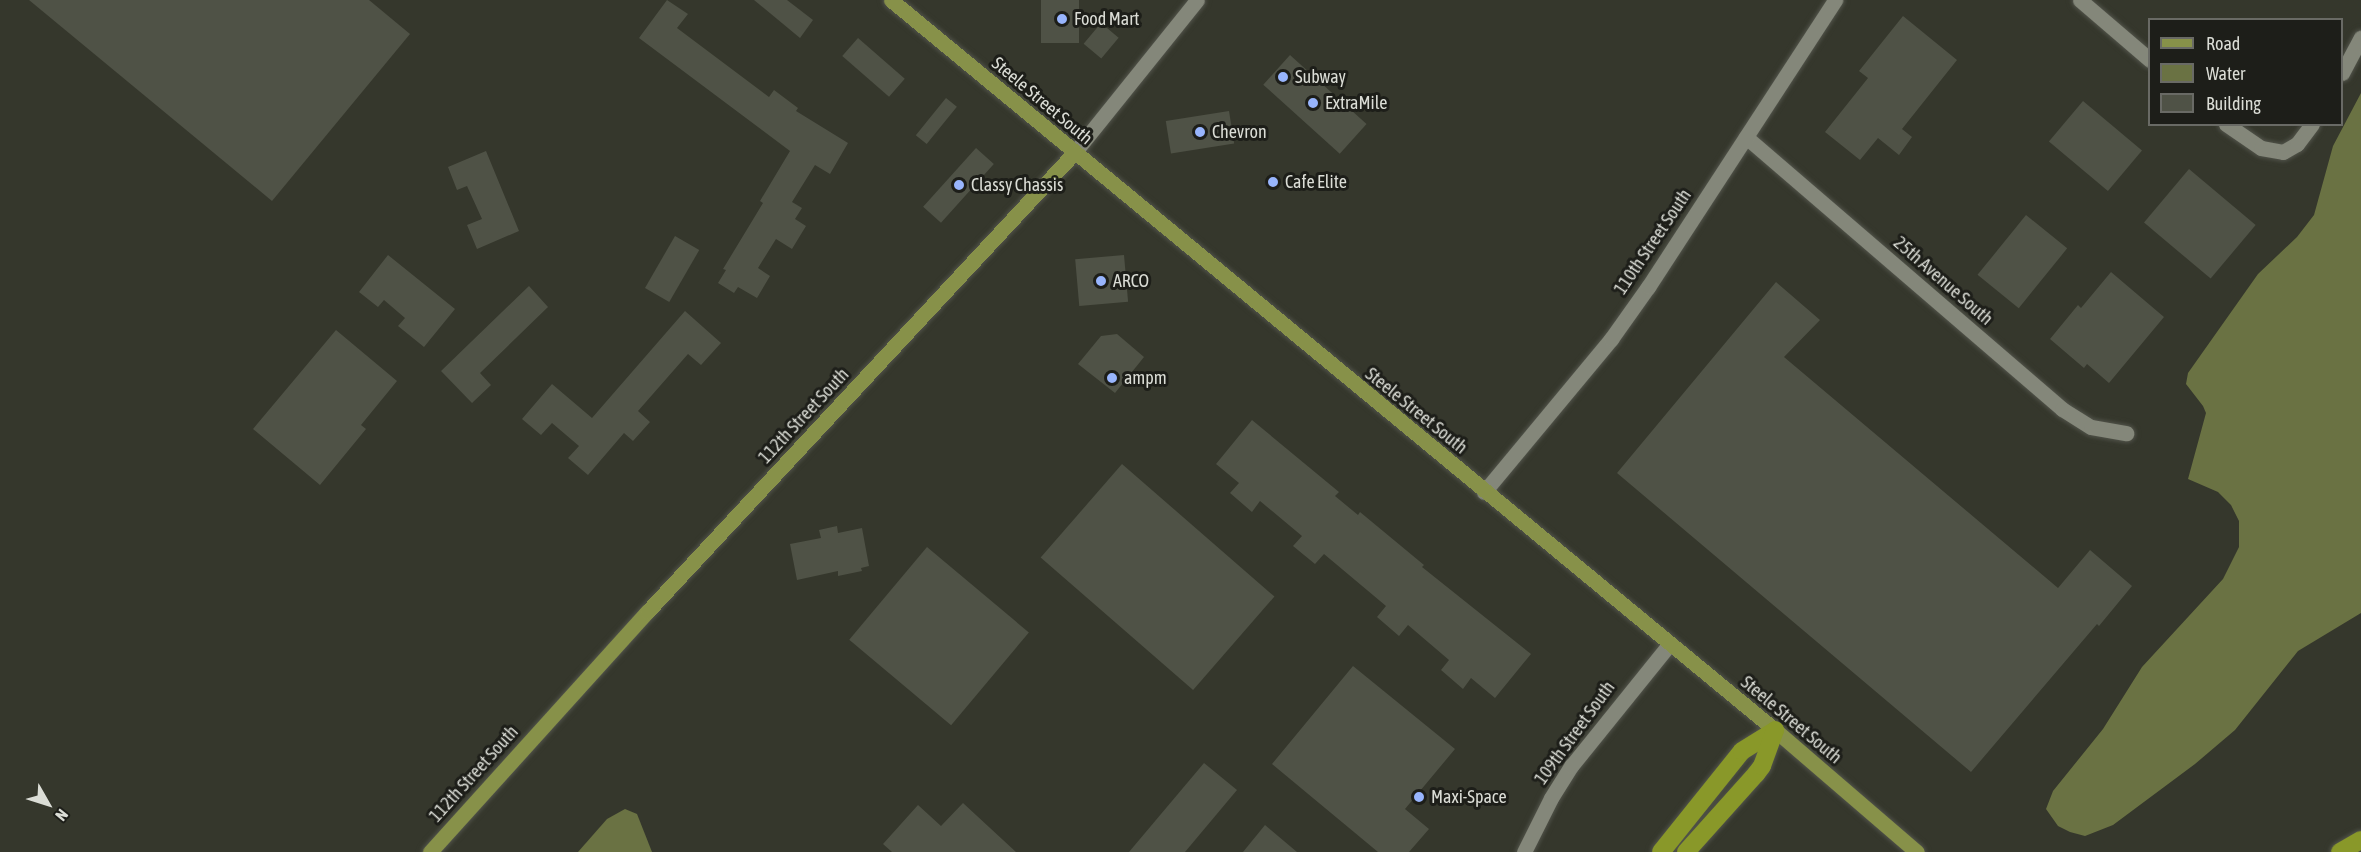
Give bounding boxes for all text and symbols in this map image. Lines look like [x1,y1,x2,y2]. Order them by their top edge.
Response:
place label: Food Mart [1074,8,1140,30]
marker: Food Mart [1055,12,1069,26]
legend [2148,18,2343,126]
text: Road [2206,33,2240,54]
street label: Steele Street South [987,53,1097,149]
text: Water [2206,63,2245,84]
place label: Subway [1295,66,1346,88]
marker: Subway [1276,70,1290,84]
place label: ExtraMile [1325,92,1387,114]
text: Building [2206,93,2261,114]
marker: ExtraMile [1306,96,1320,110]
place label: Chevron [1212,121,1267,143]
marker: Chevron [1193,125,1207,139]
place label: Cafe Elite [1285,171,1347,193]
place label: Classy Chassis [971,174,1063,196]
marker: Cafe Elite [1266,175,1280,189]
marker: Classy Chassis [952,178,966,192]
street label: 110th Street South [1610,185,1696,299]
street label: 25th Avenue South [1889,232,1997,330]
place label: ARCO [1113,270,1149,292]
marker: ARCO [1094,274,1108,288]
street label: Steele Street South [1361,363,1471,459]
street label: 112th Street South [754,364,854,468]
place label: ampm [1124,367,1167,389]
marker: ampm [1105,371,1119,385]
street label: Steele Street South [1736,672,1846,768]
street label: 109th Street South [1530,677,1620,789]
street label: 112th Street South [425,721,523,827]
north arrow [18,774,78,834]
place label: Maxi-Space [1431,786,1507,808]
marker: Maxi-Space [1412,790,1426,804]
text: N [52,806,72,825]

